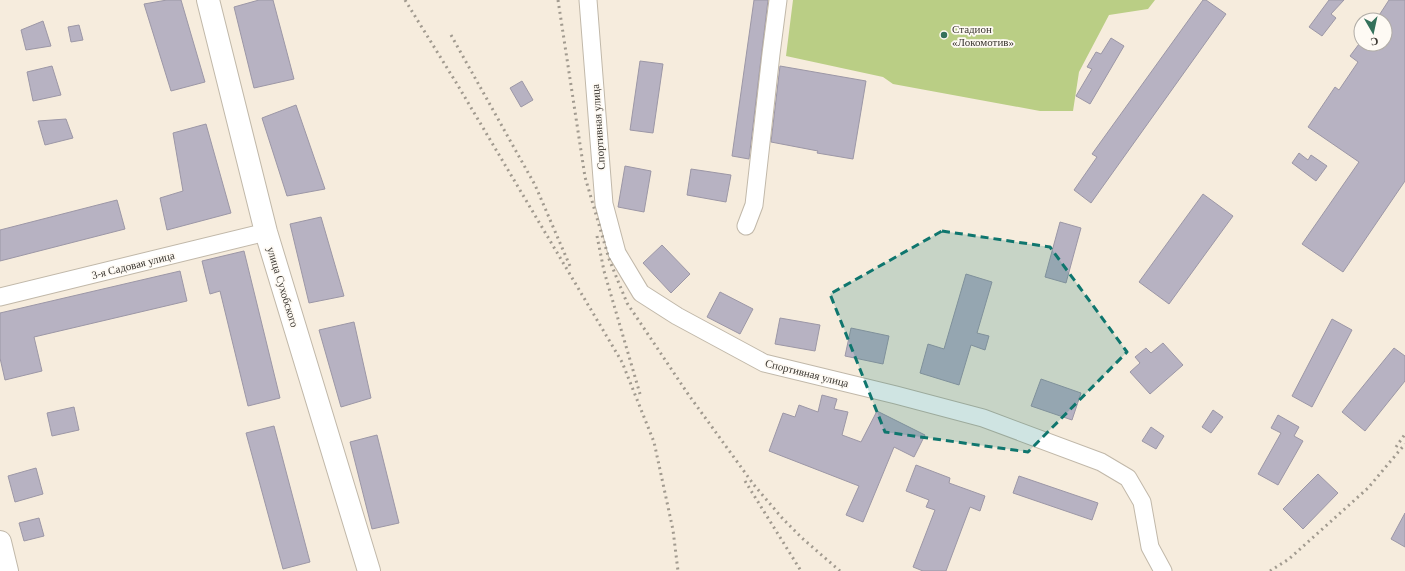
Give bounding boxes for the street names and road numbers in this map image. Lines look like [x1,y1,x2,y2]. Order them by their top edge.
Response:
street label: Спортивная улица [589,84,607,170]
street label: улица Сухобского [265,245,301,329]
street label: 3-я Садовая улица [90,249,176,281]
street label: Спортивная улица [764,357,850,389]

